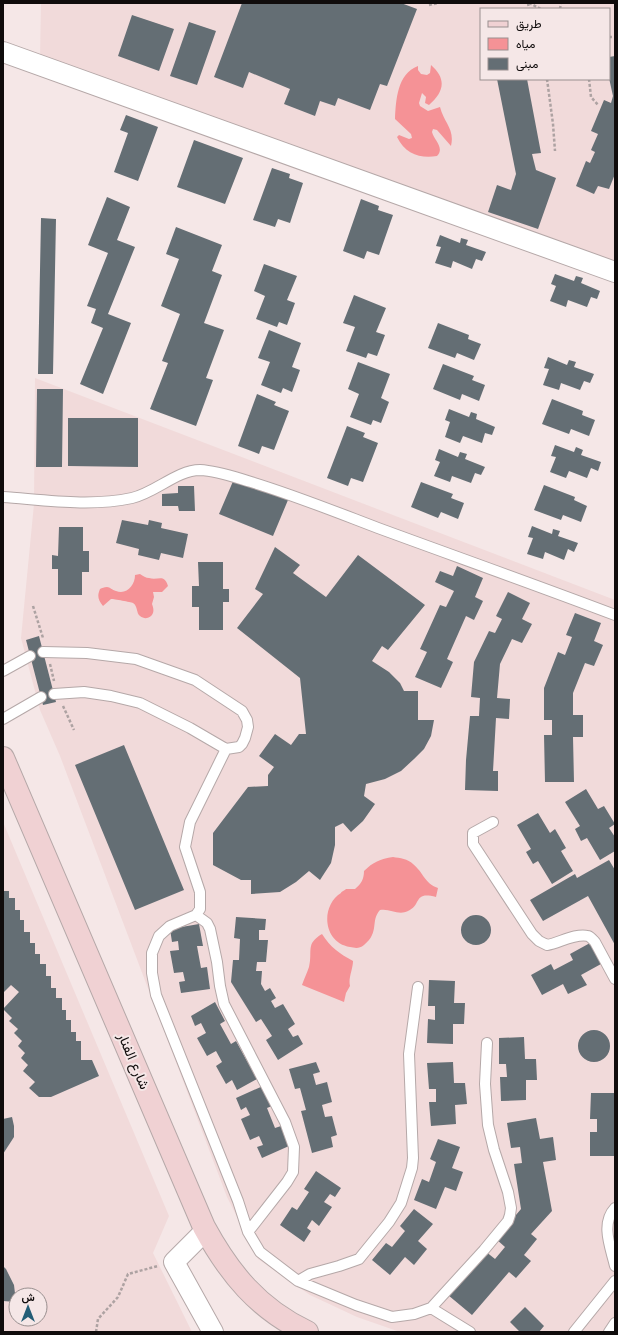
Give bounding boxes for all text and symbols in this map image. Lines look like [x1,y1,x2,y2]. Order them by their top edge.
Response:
legend [480,8,610,80]
text: طريق [516,15,542,33]
text: مياه [516,35,535,53]
text: مبنى [516,55,538,73]
street label: شارع الفنار [112,1029,155,1093]
north arrow [8,1287,48,1327]
text: ش [21,1289,35,1305]

